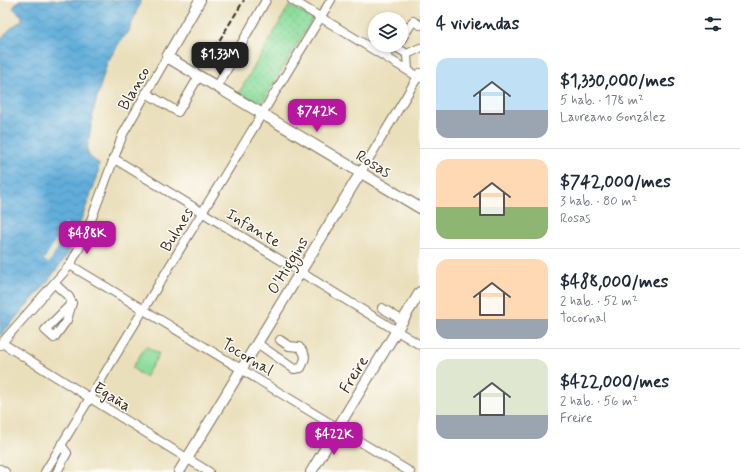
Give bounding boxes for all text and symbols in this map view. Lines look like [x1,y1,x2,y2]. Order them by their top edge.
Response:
map controls [368,12,408,52]
button: layers [368,12,408,52]
text: 4 viviendas [436,13,519,35]
icon: filters [702,13,724,35]
pin: $1.33M [187,42,253,76]
text: $1.33M [201,46,239,63]
street label: Blanco [113,63,155,114]
text: $1,330,000/mes [560,70,675,92]
icon: home [468,74,516,122]
text: 5 hab. · 178 m² [560,92,644,109]
pin: $742K [289,99,345,133]
text: $742K [297,103,337,120]
text: Laureano González [560,109,666,126]
street label: Rosas [352,146,395,183]
text: $742,000/mes [560,171,671,193]
icon: home [468,175,516,223]
text: 3 hab. · 80 m² [560,193,637,210]
street label: Bulnes [156,204,199,256]
street label: Infante [222,204,285,253]
text: Rosas [560,210,590,227]
pin: $488K [59,221,115,255]
text: $488K [68,225,106,242]
street label: O'Higgins [263,233,314,299]
text: $488,000/mes [560,271,668,293]
icon: home [468,275,516,323]
text: 2 hab. · 52 m² [560,293,638,310]
text: Tocornal [560,310,606,327]
street label: Tocornal [217,334,277,381]
street label: Freire [335,352,374,397]
text: $422,000/mes [560,371,669,393]
icon: home [468,375,516,423]
street label: Egaña [89,378,135,417]
text: 2 hab. · 56 m² [560,393,638,410]
text: Freire [560,410,593,427]
pin: $422K [306,422,362,456]
text: $422K [314,426,354,443]

